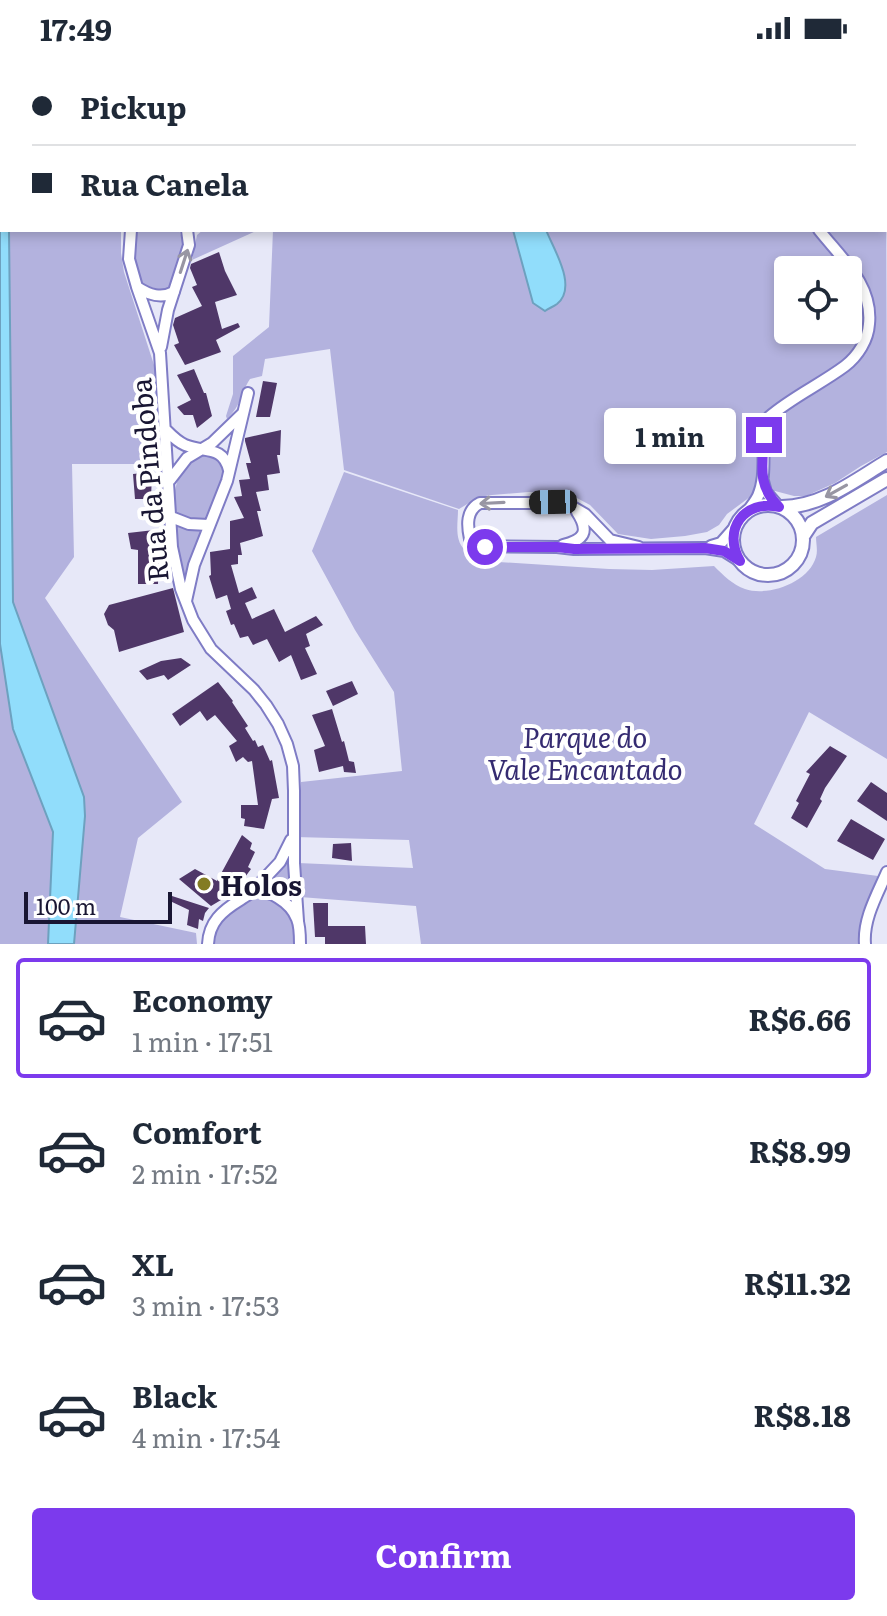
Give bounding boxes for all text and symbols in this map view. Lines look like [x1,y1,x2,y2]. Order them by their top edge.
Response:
text: 17:49 [40,6,112,50]
text: Pickup [80,84,187,128]
text: Rua Canela [80,161,249,205]
one-way arrow [177,249,192,275]
map controls [774,256,862,344]
button: locate [774,256,862,344]
street label: Rua da Pindoba [118,376,178,584]
callout: 1 min [604,407,736,463]
text: 1 min [635,416,705,455]
route end [746,417,782,453]
one-way arrow [825,483,848,499]
car [529,490,577,514]
one-way arrow [479,496,506,511]
route start [467,529,503,565]
park label: Parque do Vale Encantado [487,715,683,789]
place label: Holos [220,863,302,905]
marker: Holos [195,875,213,893]
scale bar [24,888,172,924]
text: 100 m [36,889,96,922]
text: Economy [132,977,272,1021]
icon: car [36,982,108,1054]
text: R$6.66 [748,996,851,1040]
text: 1 min · 17:51 [132,1021,273,1060]
text: Comfort [132,1109,262,1153]
icon: car [36,1114,108,1186]
text: R$8.99 [749,1128,851,1172]
text: 2 min · 17:52 [132,1153,278,1192]
text: XL [132,1241,174,1285]
icon: car [36,1246,108,1318]
text: R$11.32 [744,1260,851,1304]
text: 3 min · 17:53 [132,1285,280,1324]
text: Black [132,1373,217,1417]
icon: car [36,1378,108,1450]
text: R$8.18 [753,1392,851,1436]
text: 4 min · 17:54 [132,1417,280,1456]
button: Confirm [32,1508,855,1600]

